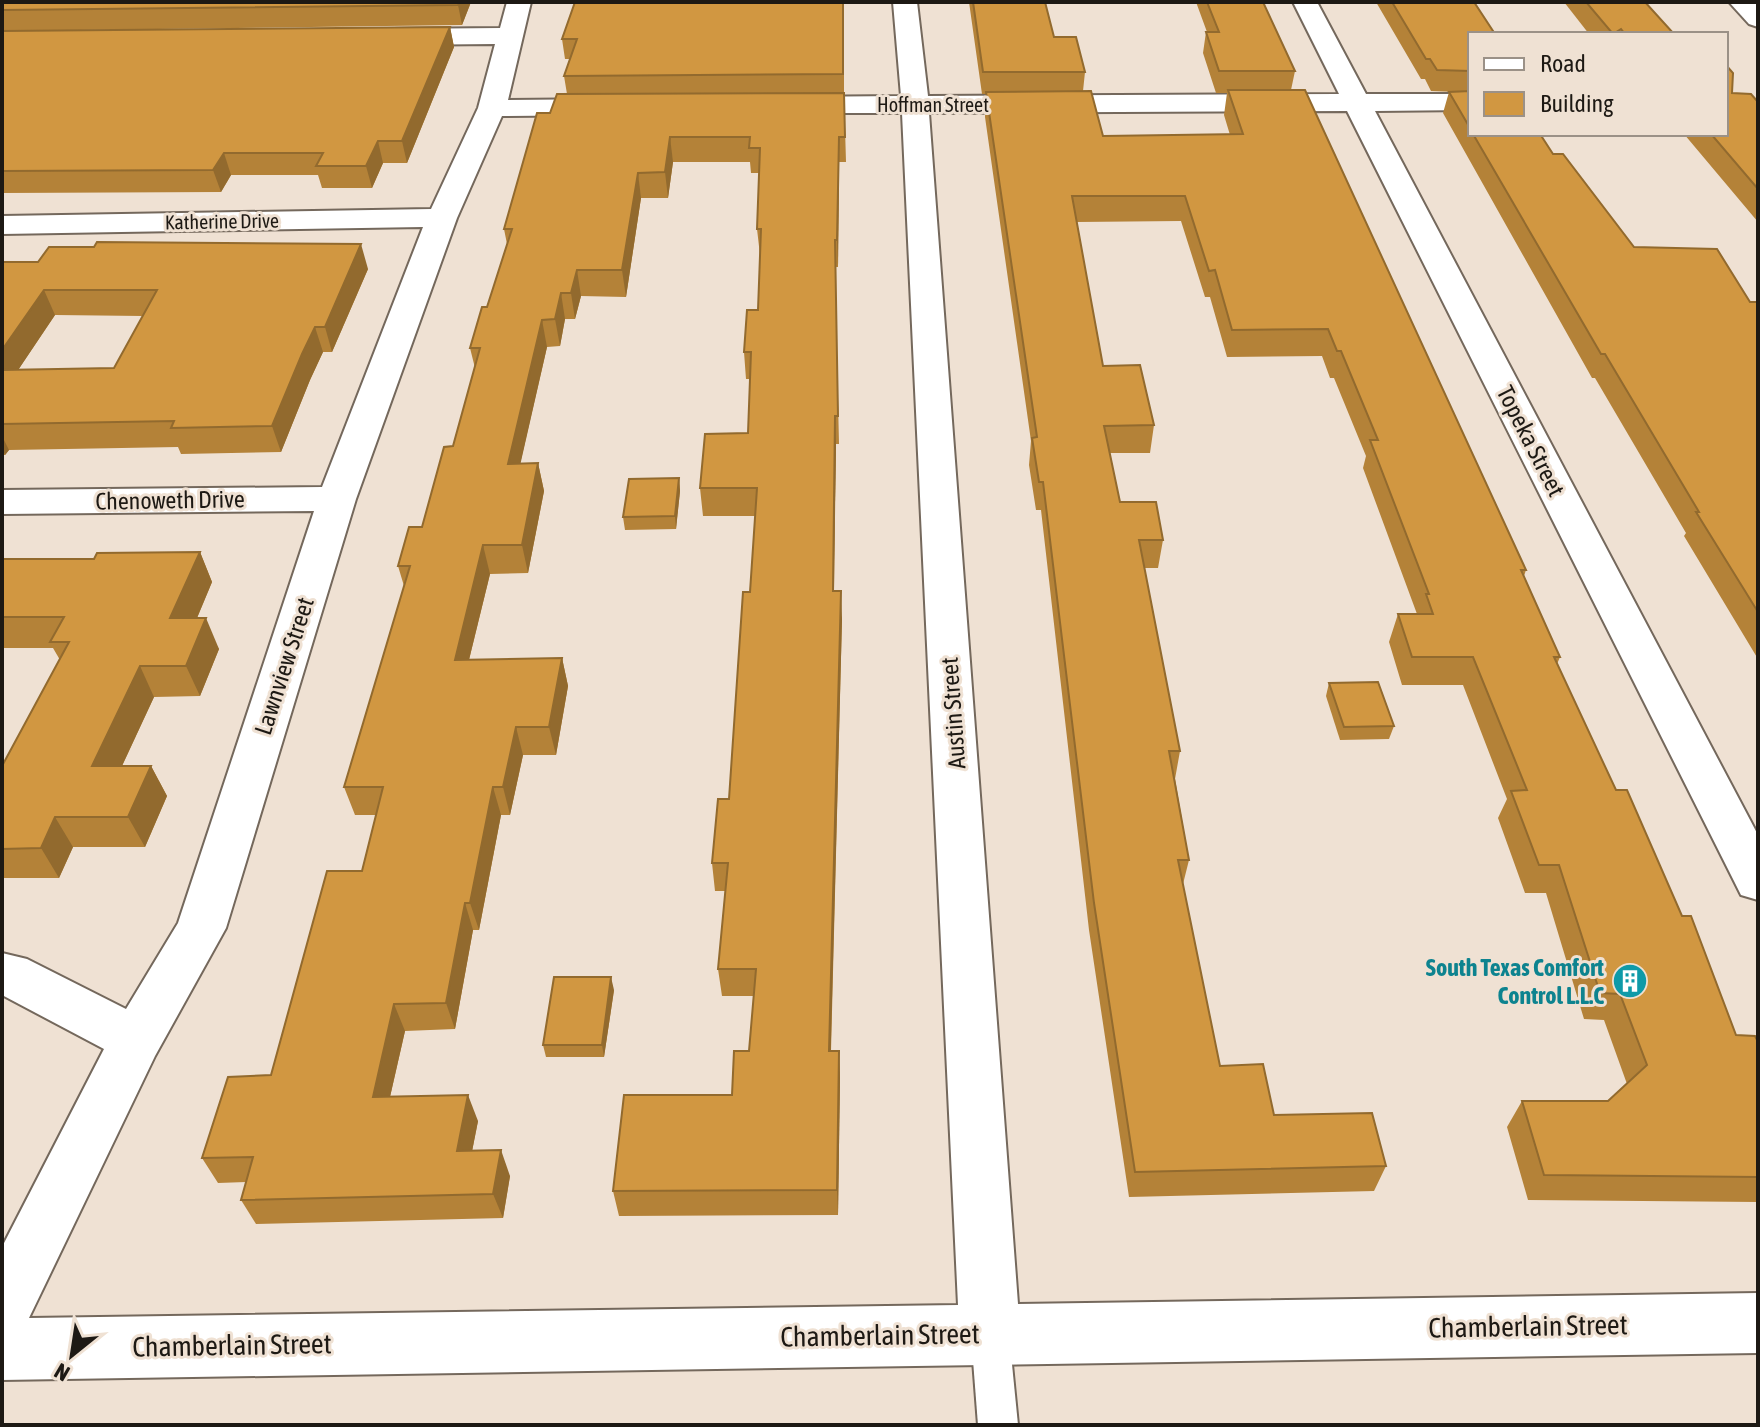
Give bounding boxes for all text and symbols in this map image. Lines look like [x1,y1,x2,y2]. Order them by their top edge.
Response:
legend [1468,32,1728,136]
text: Road [1540,50,1586,77]
text: Building [1540,90,1614,117]
street label: Hoffman Street [877,93,989,116]
street label: Katherine Drive [165,209,279,233]
street label: Topeka Street [1492,381,1570,501]
street label: Chenoweth Drive [95,485,245,515]
street label: Lawnview Street [249,594,319,738]
street label: Austin Street [936,656,970,770]
place label: South Texas Comfort Control L.L.C [1426,954,1604,1009]
building icon: South Texas Comfort Control L.L.C [1611,962,1649,1000]
street label: Chamberlain Street [1428,1308,1628,1344]
north arrow [32,1315,112,1395]
street label: Chamberlain Street [780,1317,980,1353]
street label: Chamberlain Street [132,1327,332,1363]
text: N [50,1358,74,1387]

